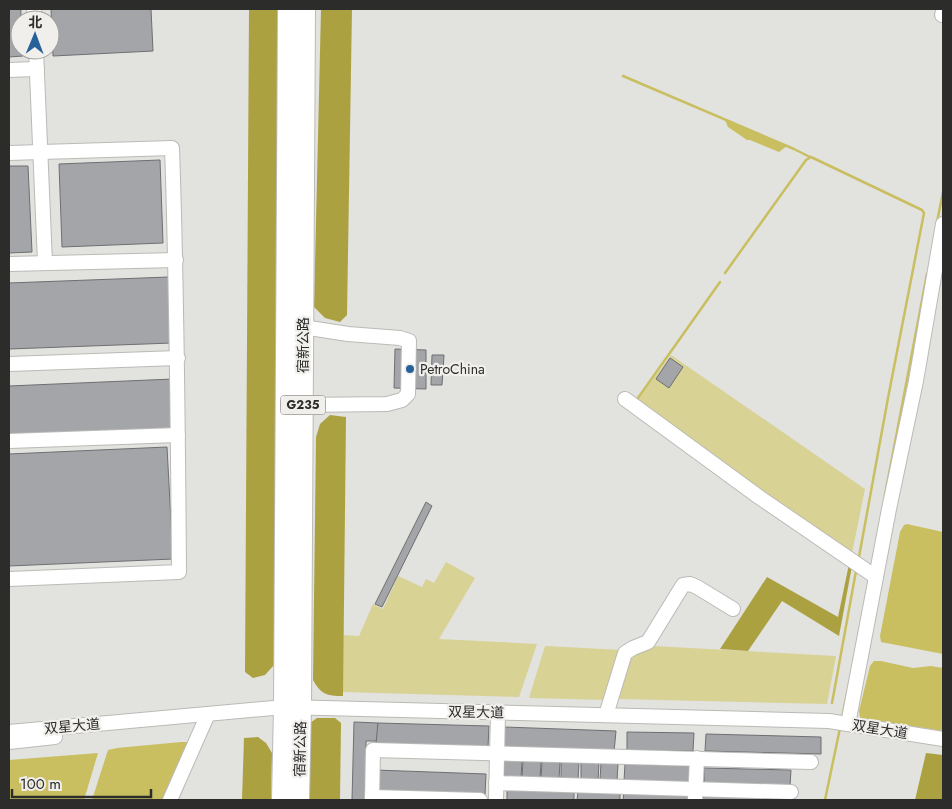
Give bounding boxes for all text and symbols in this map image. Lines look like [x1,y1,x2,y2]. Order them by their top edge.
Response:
north arrow [10,10,60,60]
text: 北 [28,12,42,32]
street label: 宿新公路 [293,317,313,373]
place label: PetroChina [420,359,485,379]
marker: PetroChina [404,363,416,375]
road number: G235 [280,396,326,414]
street label: 双星大道 [448,702,504,722]
street label: 双星大道 [43,714,101,738]
street label: 双星大道 [851,715,909,743]
street label: 宿新公路 [290,721,310,777]
scale bar [12,766,151,798]
text: 100 m [20,773,61,795]

